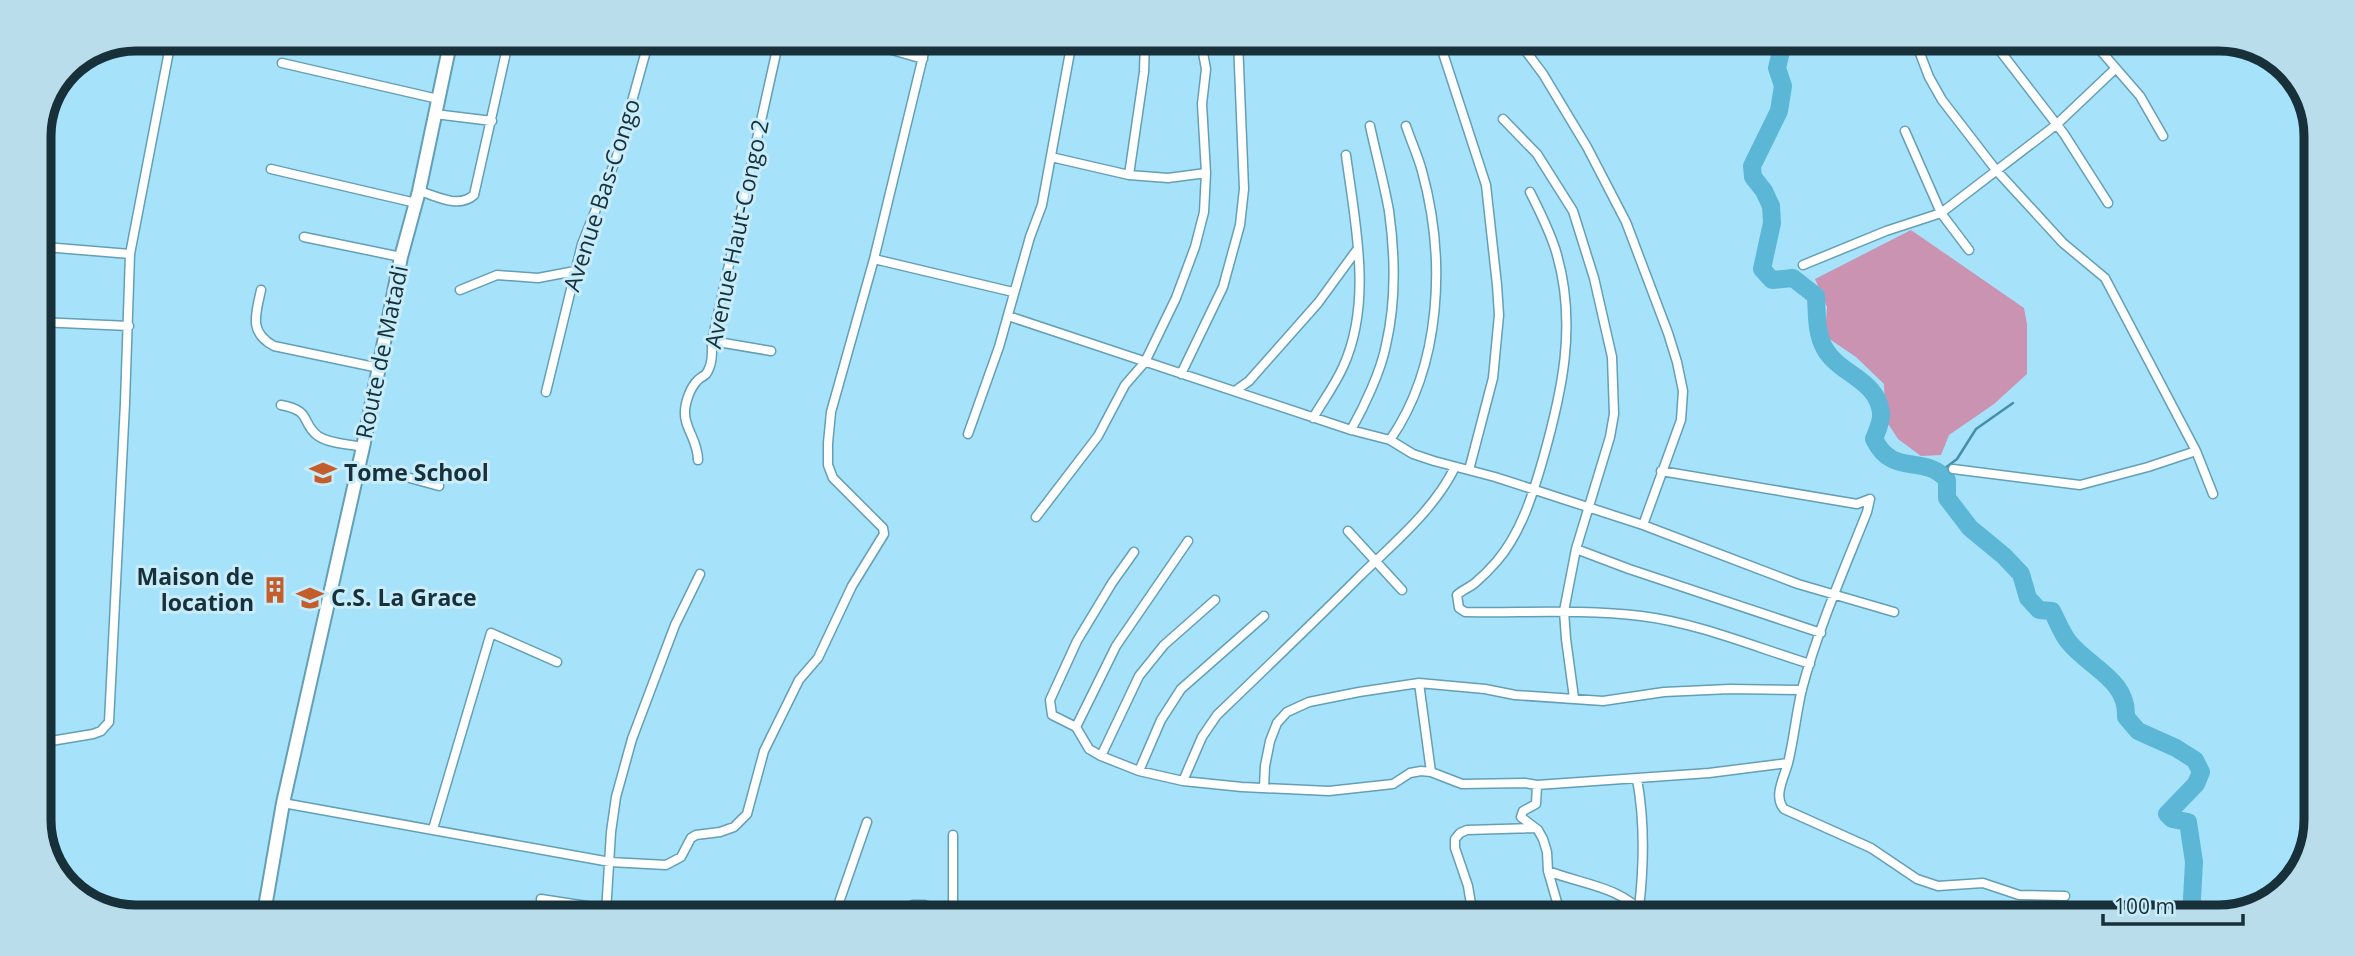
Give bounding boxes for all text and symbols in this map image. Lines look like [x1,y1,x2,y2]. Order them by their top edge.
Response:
street label: Avenue Bas-Congo [555,94,647,295]
street label: Avenue Haut-Congo 2 [696,116,776,351]
street label: Route de Matadi [347,262,415,441]
place label: Tome School [344,456,489,488]
school or university icon: Tome School [308,458,338,488]
place label: Maison de location [136,560,254,618]
building icon: Maison de location [260,575,290,605]
place label: C.S. La Grace [331,581,477,613]
school or university icon: C.S. La Grace [295,583,325,613]
scale bar [2103,883,2243,927]
text: 100 m [2114,892,2175,920]

